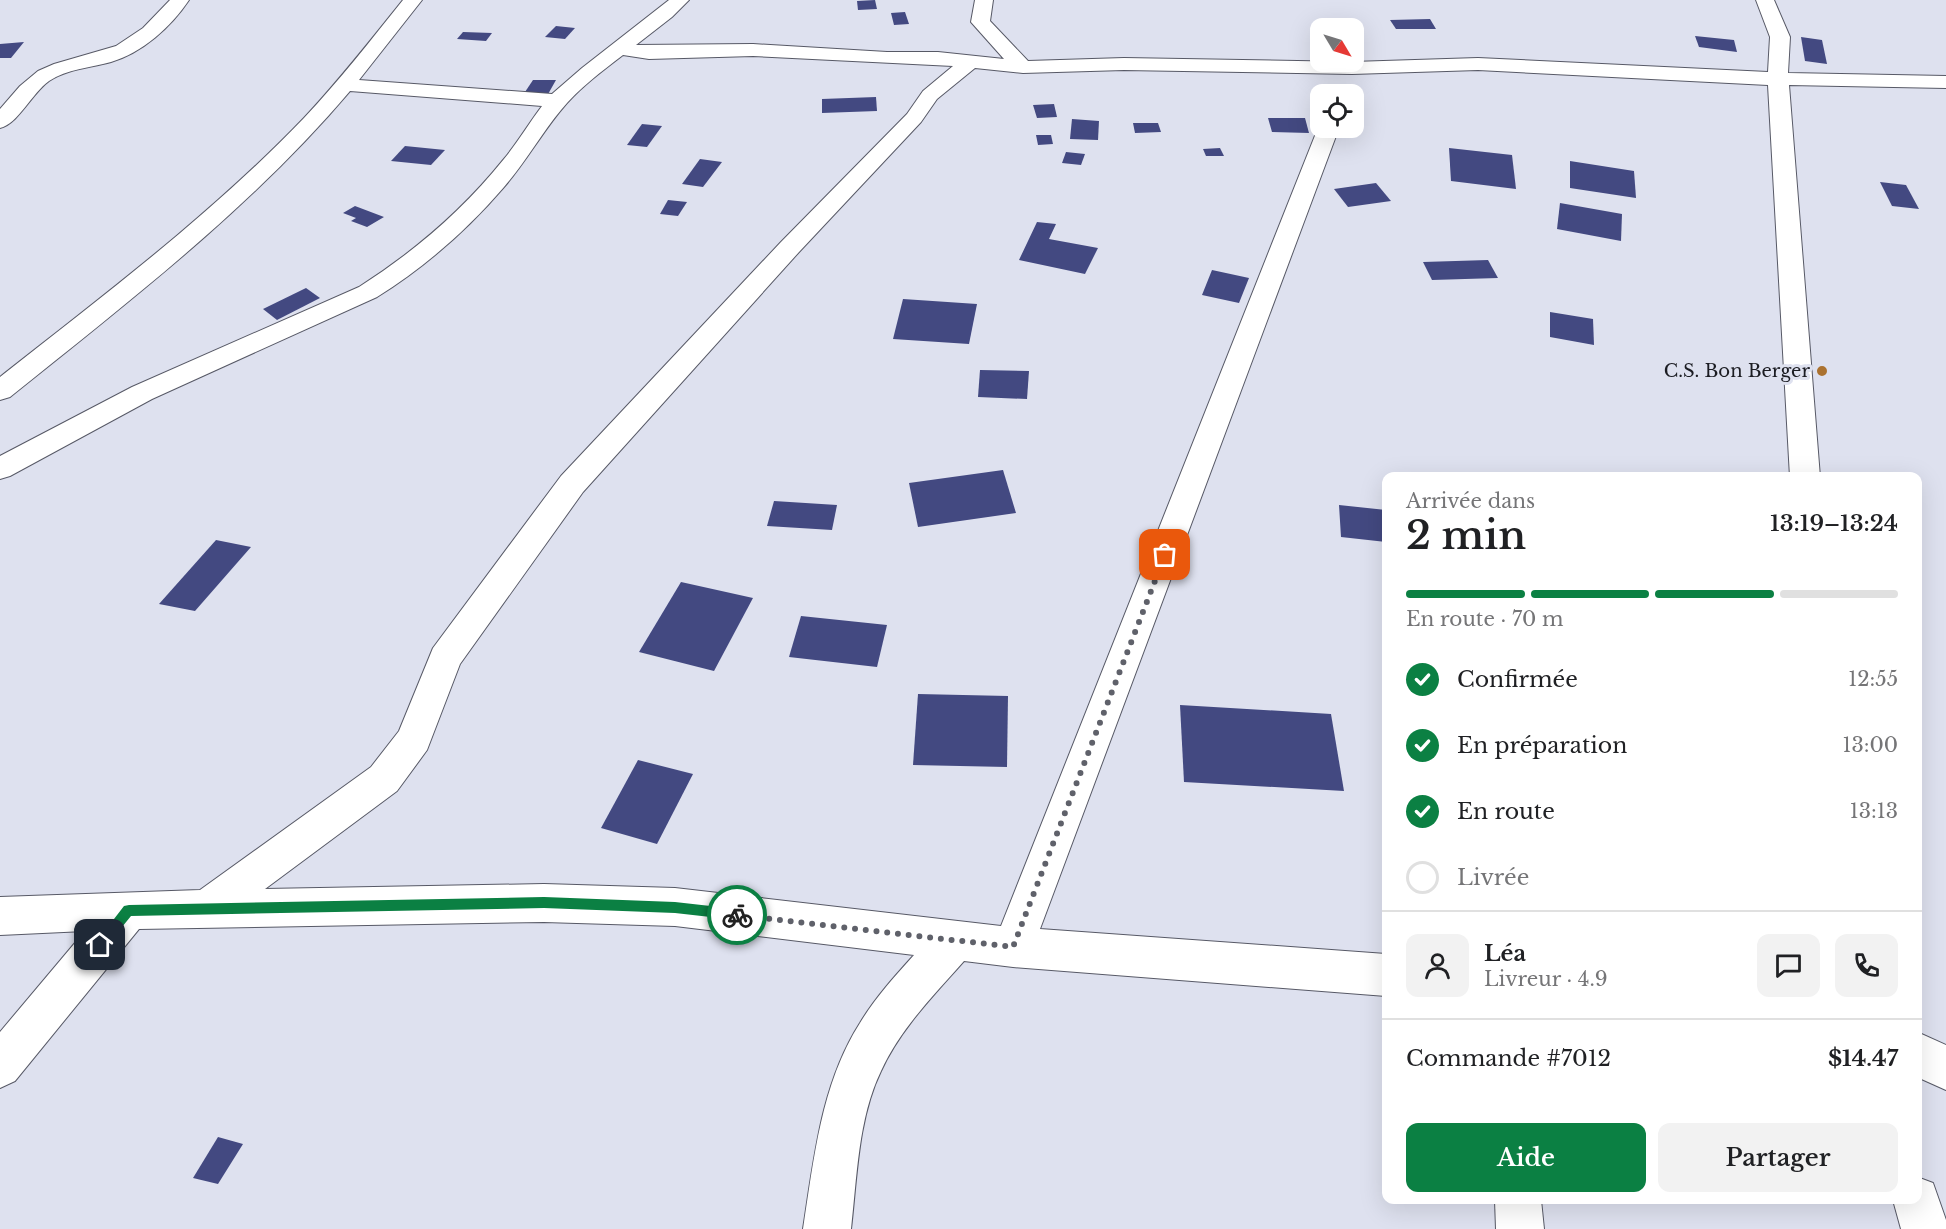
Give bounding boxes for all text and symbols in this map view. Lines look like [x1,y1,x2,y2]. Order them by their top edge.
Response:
north arrow [1310,18,1364,72]
map controls [1310,18,1364,138]
button: locate [1310,84,1364,138]
place label: C.S. Bon Berger [1664,360,1810,382]
marker: C.S. Bon Berger [1815,364,1829,378]
text: Arrivée dans [1406,489,1535,513]
text: 13:19–13:24 [1770,510,1898,537]
text: 2 min [1406,511,1526,560]
pin [1139,529,1190,580]
icon: bag [1148,538,1181,571]
text: En route · 70 m [1406,607,1564,631]
icon: check [1406,663,1439,696]
text: Confirmée [1457,666,1578,693]
text: 12:55 [1848,667,1898,691]
icon: check [1406,729,1439,762]
text: En préparation [1457,732,1627,759]
text: 13:00 [1843,733,1898,757]
icon: check [1406,795,1439,828]
text: En route [1457,798,1555,825]
text: 13:13 [1850,799,1898,823]
text: Livrée [1457,864,1529,891]
courier [707,885,767,945]
icon: bike [721,899,754,932]
pin [74,919,125,970]
icon: home [83,928,116,961]
button: person [1406,934,1469,997]
button: chat [1757,934,1820,997]
button: phone [1835,934,1898,997]
text: Léa [1484,940,1526,967]
text: Livreur · 4.9 [1484,967,1608,991]
text: Commande #7012 [1406,1045,1611,1072]
text: $14.47 [1828,1045,1898,1072]
button: Aide [1406,1123,1646,1192]
button: Partager [1658,1123,1898,1192]

